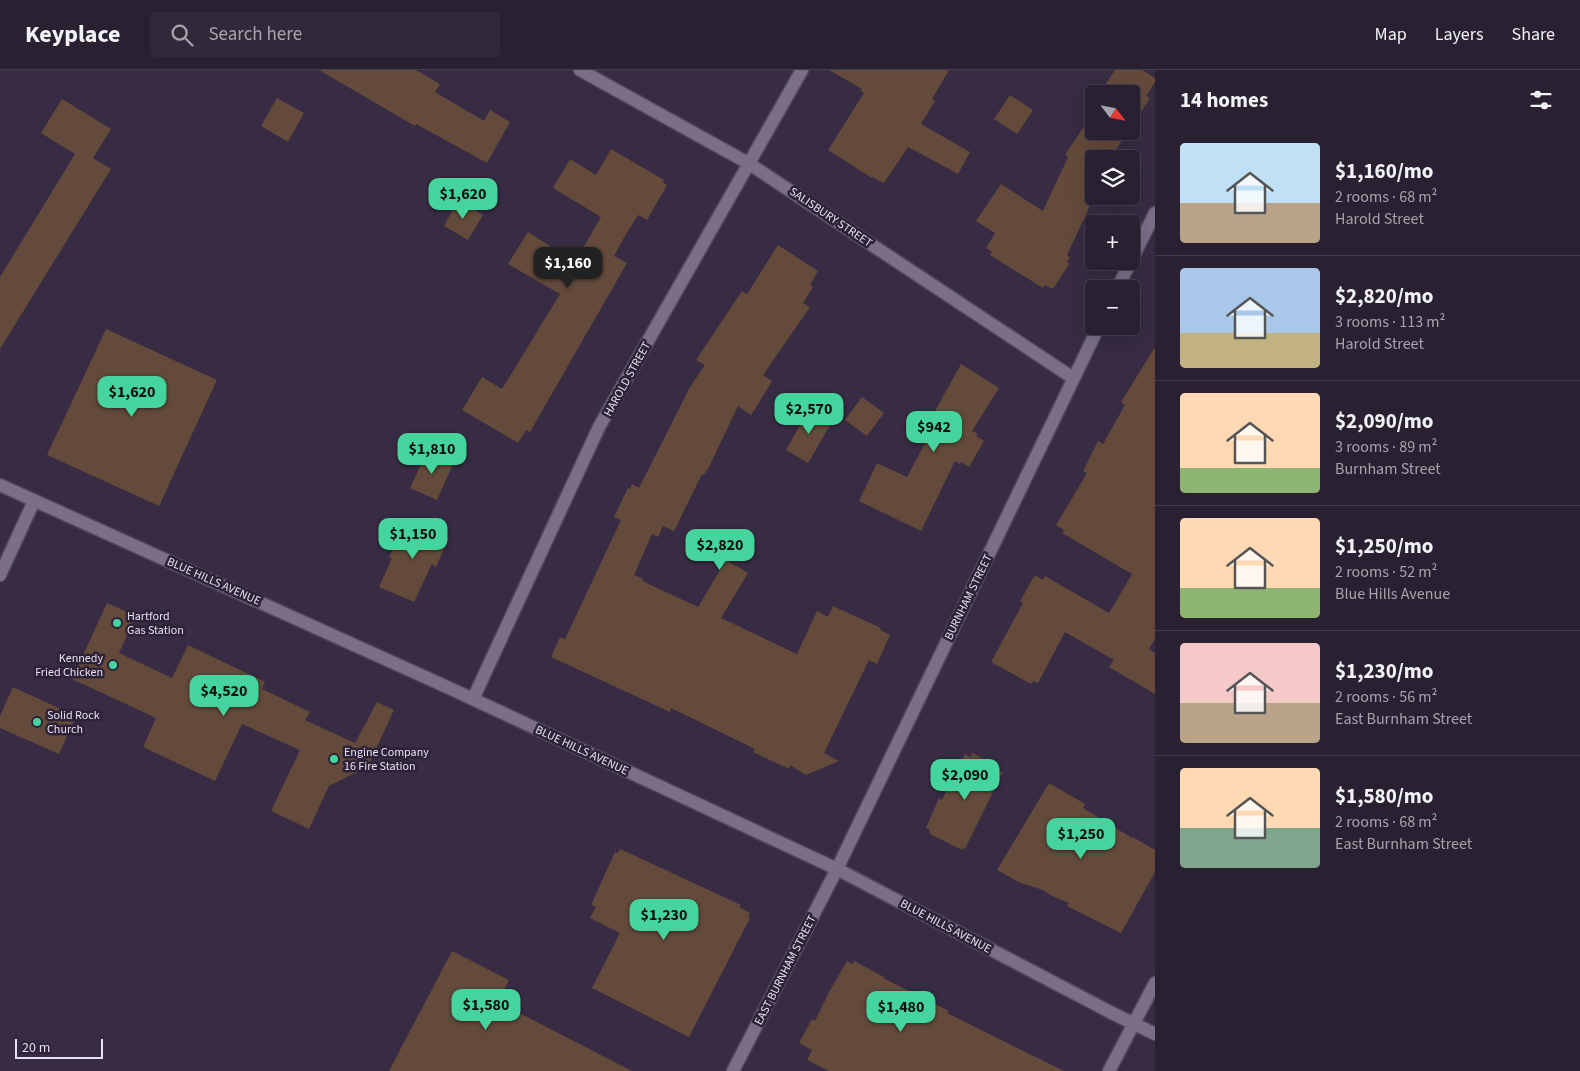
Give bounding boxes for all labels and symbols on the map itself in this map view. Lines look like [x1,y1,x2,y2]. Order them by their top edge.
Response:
north arrow [1085,85,1140,140]
pin: $1,620 [422,178,504,220]
street label: SALISBURY STREET [786,183,876,252]
pin: $1,160 [527,246,609,289]
street label: HAROLD STREET [600,338,655,420]
pin: $1,620 [91,376,173,418]
pin: $2,570 [768,392,850,435]
pin: $942 [904,410,964,453]
pin: $1,810 [391,432,473,475]
pin: $1,150 [372,518,454,560]
pin: $2,820 [679,528,761,571]
street label: BURNHAM STREET [940,551,997,643]
street label: BLUE HILLS AVENUE [164,553,263,610]
place label: Hartford Gas Station [127,608,184,639]
marker: Hartford Gas Station [111,617,123,629]
place label: Kennedy Fried Chicken [35,650,103,681]
marker: Kennedy Fried Chicken [107,659,119,671]
pin: $4,520 [183,674,265,717]
place label: Solid Rock Church [47,707,100,738]
marker: Solid Rock Church [31,716,43,728]
street label: BLUE HILLS AVENUE [532,721,631,779]
place label: Engine Company 16 Fire Station [344,744,429,775]
marker: Engine Company 16 Fire Station [328,753,340,765]
pin: $2,090 [924,758,1006,801]
pin: $1,250 [1040,818,1122,860]
street label: BLUE HILLS AVENUE [897,895,994,958]
pin: $1,230 [623,898,705,941]
street label: EAST BURNHAM STREET [750,912,821,1028]
pin: $1,580 [445,988,527,1031]
pin: $1,480 [860,990,942,1033]
scale bar [15,1036,102,1059]

